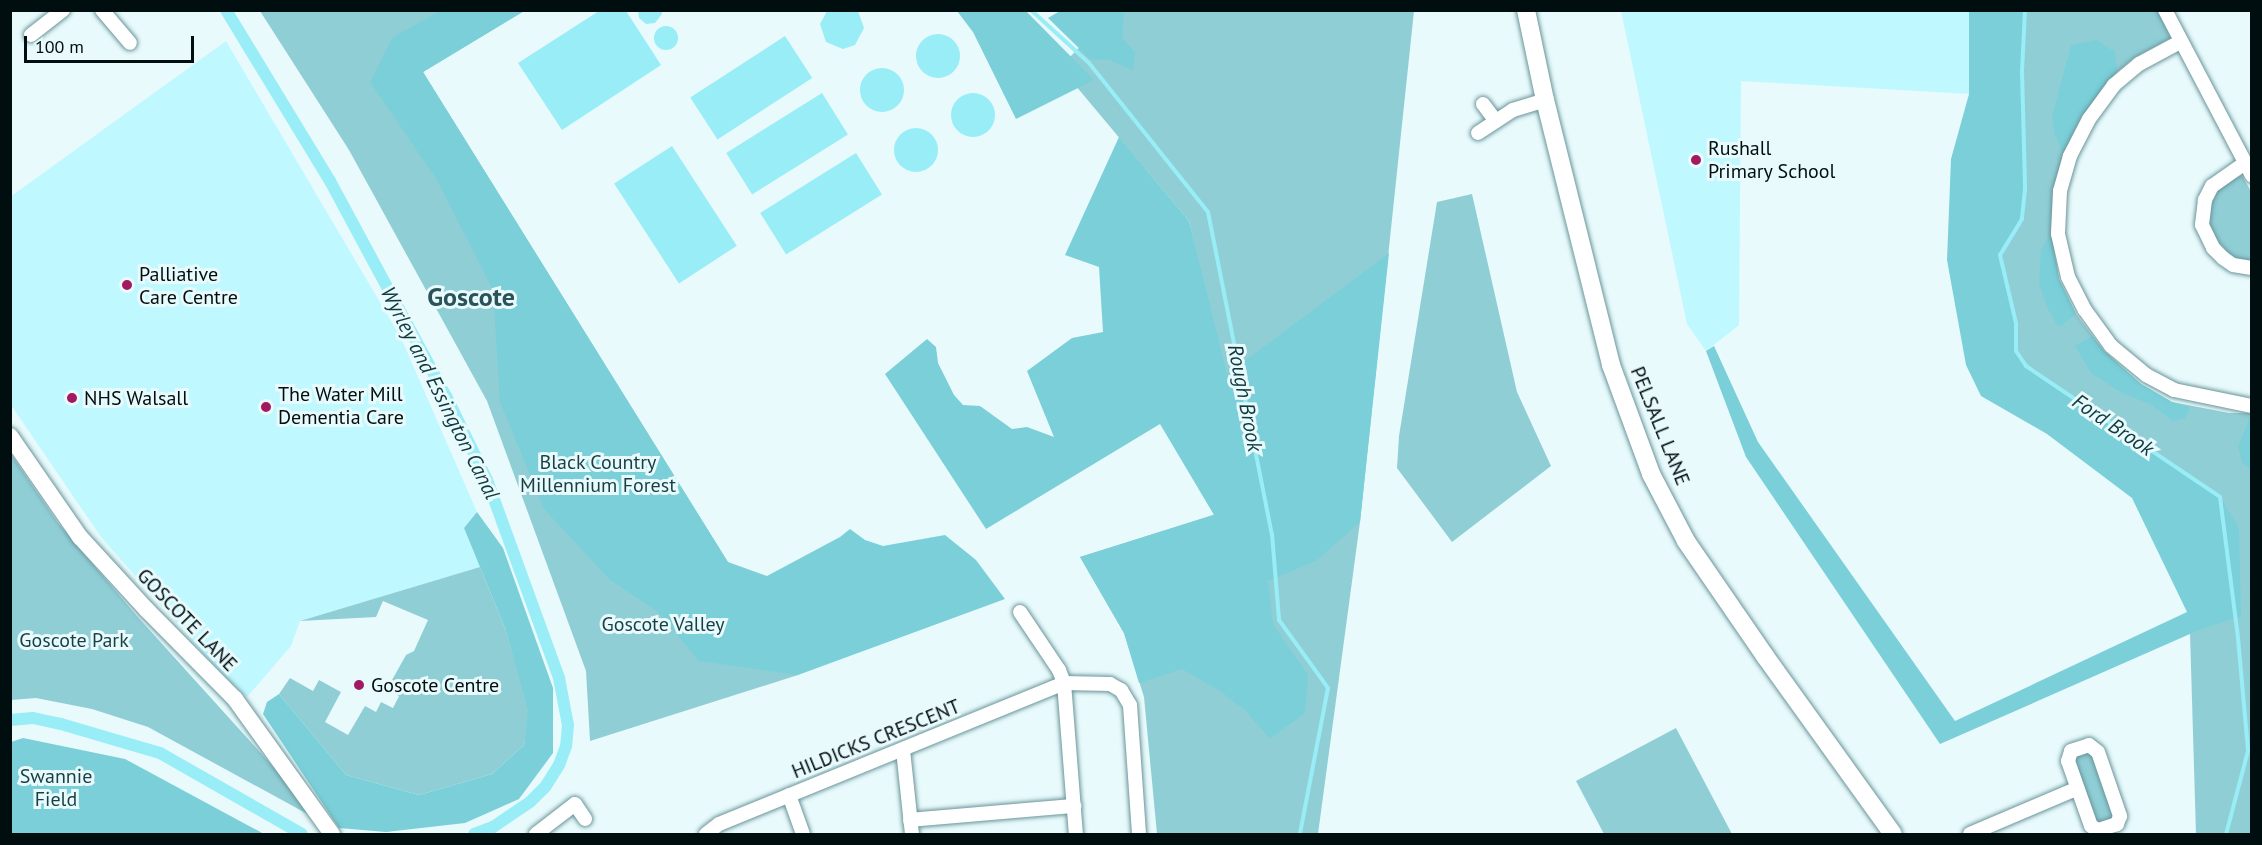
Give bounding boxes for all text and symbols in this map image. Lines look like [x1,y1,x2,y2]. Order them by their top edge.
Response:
scale bar [27,24,196,62]
text: 100 m [35,35,84,58]
place label: Rushall Primary School [1708,136,1836,183]
marker: Rushall Primary School [1689,153,1703,167]
place label: Palliative Care Centre [139,262,238,309]
marker: Palliative Care Centre [120,278,134,292]
district label: Goscote [427,281,515,313]
water label: Wyrley and Essington Canal [375,282,505,504]
water label: Rough Brook [1222,342,1268,454]
street label: PELSALL LANE [1625,363,1695,489]
place label: The Water Mill Dementia Care [278,383,404,430]
place label: NHS Walsall [84,386,188,410]
water label: Ford Brook [2067,389,2159,461]
marker: NHS Walsall [65,391,79,405]
marker: The Water Mill Dementia Care [259,400,273,414]
park label: Black Country Millennium Forest [520,450,676,497]
street label: GOSCOTE LANE [132,564,242,676]
park label: Goscote Valley [601,612,725,636]
park label: Goscote Park [19,628,129,652]
place label: Goscote Centre [371,673,499,697]
marker: Goscote Centre [352,678,366,692]
street label: HILDICKS CRESCENT [788,694,964,784]
park label: Swannie Field [20,764,92,811]

